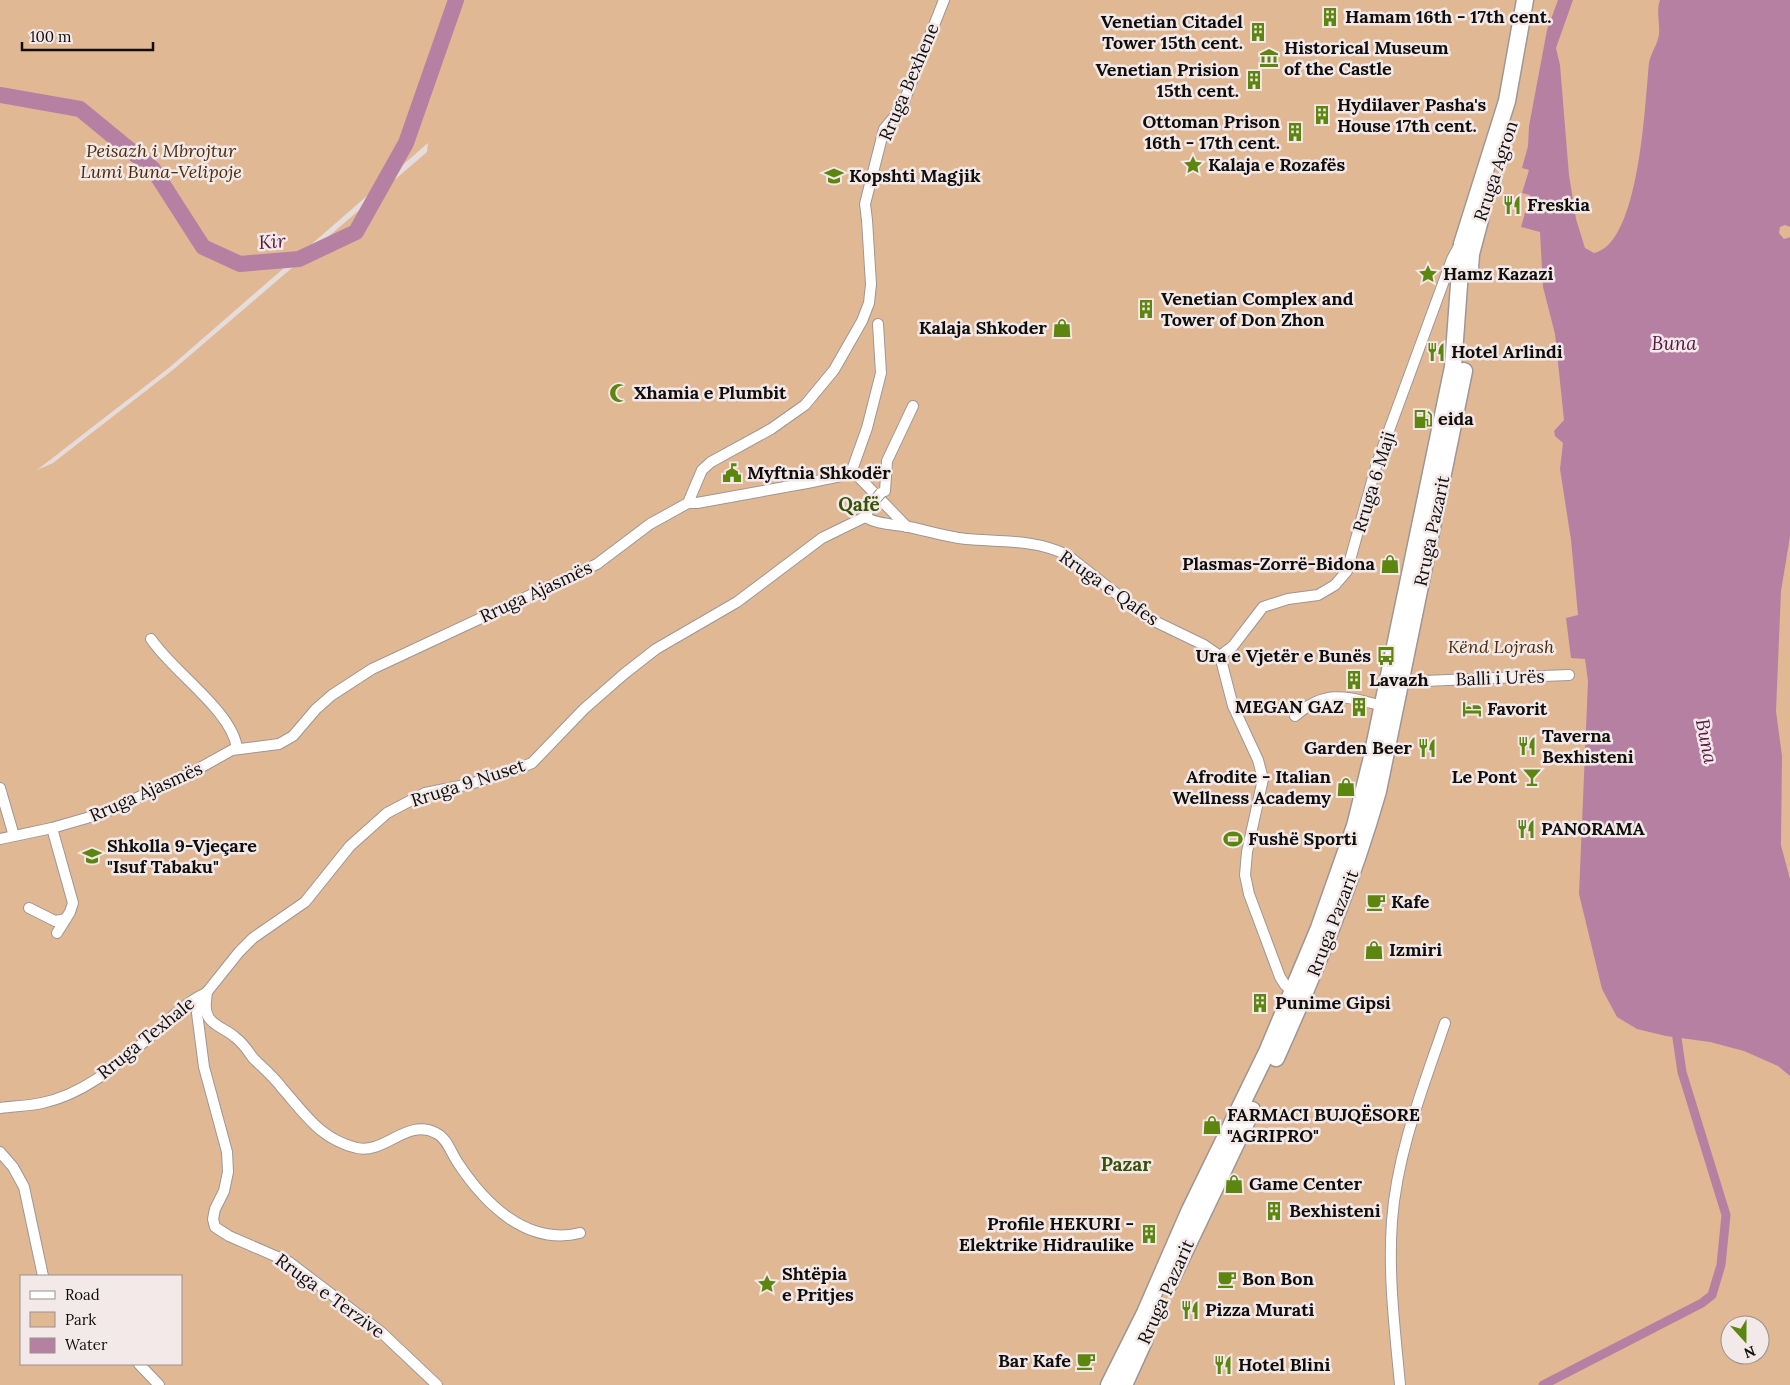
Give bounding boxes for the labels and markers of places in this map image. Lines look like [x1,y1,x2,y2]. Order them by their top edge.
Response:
place label: Hamam 16th - 17th cent. [1345,5,1551,28]
building icon: Hamam 16th - 17th cent. [1319,6,1341,28]
place label: Venetian Citadel Tower 15th cent. [1101,10,1243,54]
building icon: Venetian Citadel Tower 15th cent. [1247,21,1269,43]
place label: Historical Museum of the Castle [1284,36,1449,80]
museum icon: Historical Museum of the Castle [1258,47,1280,69]
place label: Venetian Prision 15th cent. [1096,58,1240,102]
building icon: Venetian Prision 15th cent. [1243,69,1265,91]
place label: Hydilaver Pasha's House 17th cent. [1337,93,1487,137]
building icon: Hydilaver Pasha's House 17th cent. [1311,104,1333,126]
place label: Ottoman Prison 16th - 17th cent. [1142,110,1281,154]
building icon: Ottoman Prison 16th - 17th cent. [1284,121,1306,143]
place label: Kalaja e Rozafës [1208,153,1345,176]
place icon: Kalaja e Rozafës [1182,154,1204,176]
place label: Kopshti Magjik [849,164,981,187]
school or university icon: Kopshti Magjik [823,165,845,187]
place label: Freskia [1527,193,1590,216]
restaurant icon: Freskia [1501,194,1523,216]
place label: Hamz Kazazi [1443,262,1553,285]
place icon: Hamz Kazazi [1417,263,1439,285]
place label: Venetian Complex and Tower of Don Zhon [1161,287,1354,331]
building icon: Venetian Complex and Tower of Don Zhon [1135,298,1157,320]
place label: Kalaja Shkoder [919,316,1047,339]
shop icon: Kalaja Shkoder [1051,317,1073,339]
place label: Hotel Arlindi [1451,340,1563,363]
restaurant icon: Hotel Arlindi [1425,341,1447,363]
place label: Xhamia e Plumbit [634,381,787,404]
mosque icon: Xhamia e Plumbit [608,382,630,404]
place label: eida [1438,407,1474,430]
fuel station icon: eida [1412,408,1434,430]
place label: Myftnia Shkodër [747,461,891,484]
public building icon: Myftnia Shkodër [721,462,743,484]
place label: Plasmas-Zorrë-Bidona [1182,552,1376,575]
shop icon: Plasmas-Zorrë-Bidona [1379,553,1401,575]
place label: Ura e Vjetër e Bunës [1195,644,1371,667]
bus stop icon: Ura e Vjetër e Bunës [1375,645,1397,667]
place label: Lavazh [1369,668,1429,691]
building icon: Lavazh [1343,669,1365,691]
place label: MEGAN GAZ [1235,695,1344,718]
building icon: MEGAN GAZ [1348,696,1370,718]
place label: Favorit [1487,697,1548,720]
hotel icon: Favorit [1461,698,1483,720]
place label: Taverna Bexhisteni [1542,724,1634,768]
restaurant icon: Taverna Bexhisteni [1516,735,1538,757]
place label: Garden Beer [1304,736,1412,759]
restaurant icon: Garden Beer [1416,737,1438,759]
place label: Afrodite - Italian Wellness Academy [1173,765,1332,809]
place label: Le Pont [1452,765,1518,788]
bar icon: Le Pont [1521,766,1543,788]
shop icon: Afrodite - Italian Wellness Academy [1335,776,1357,798]
place label: PANORAMA [1541,817,1645,840]
restaurant icon: PANORAMA [1515,818,1537,840]
place label: Fushë Sporti [1248,827,1357,850]
sports icon: Fushë Sporti [1222,828,1244,850]
place label: Shkolla 9-Vjeçare "Isuf Tabaku" [107,834,257,878]
school or university icon: Shkolla 9-Vjeçare "Isuf Tabaku" [81,845,103,867]
place label: Kafe [1391,890,1430,913]
cafe icon: Kafe [1365,891,1387,913]
place label: Izmiri [1389,938,1442,961]
shop icon: Izmiri [1363,939,1385,961]
place label: Punime Gipsi [1275,991,1391,1014]
building icon: Punime Gipsi [1249,992,1271,1014]
place label: FARMACI BUJQËSORE "AGRIPRO" [1227,1103,1420,1147]
shop icon: FARMACI BUJQËSORE "AGRIPRO" [1201,1114,1223,1136]
place label: Game Center [1249,1172,1363,1195]
shop icon: Game Center [1223,1173,1245,1195]
place label: Bexhisteni [1289,1199,1381,1222]
building icon: Bexhisteni [1263,1200,1285,1222]
place label: Profile HEKURI - Elektrike Hidraulike [959,1212,1134,1256]
building icon: Profile HEKURI - Elektrike Hidraulike [1138,1223,1160,1245]
place label: Shtëpia e Pritjes [782,1262,854,1306]
place label: Bon Bon [1242,1267,1314,1290]
cafe icon: Bon Bon [1216,1268,1238,1290]
place icon: Shtëpia e Pritjes [756,1273,778,1295]
place label: Pizza Murati [1205,1298,1315,1321]
restaurant icon: Pizza Murati [1179,1299,1201,1321]
place label: Bar Kafe [998,1349,1071,1372]
cafe icon: Bar Kafe [1075,1350,1097,1372]
place label: Hotel Blini [1238,1353,1330,1376]
restaurant icon: Hotel Blini [1212,1354,1234,1376]

